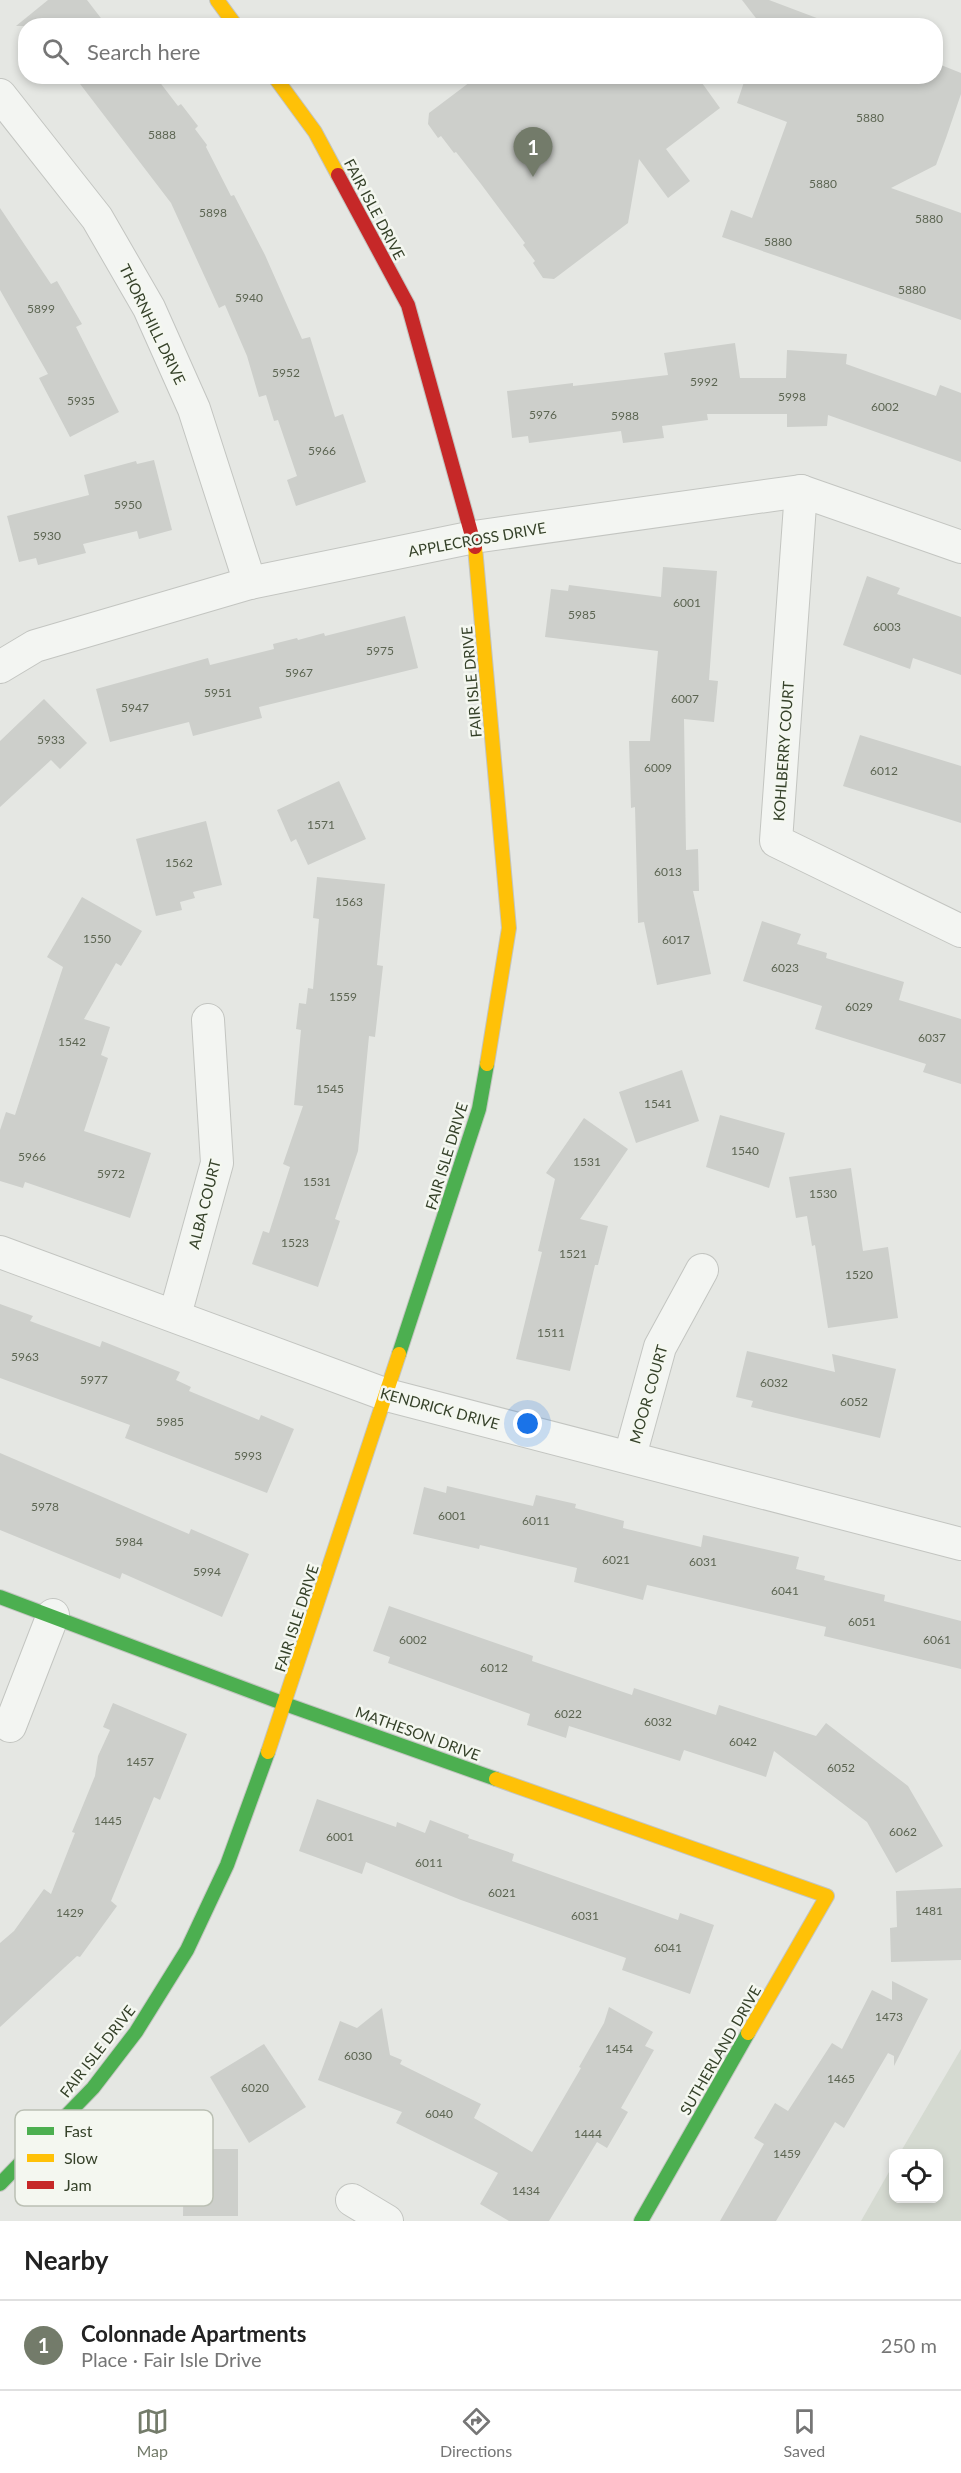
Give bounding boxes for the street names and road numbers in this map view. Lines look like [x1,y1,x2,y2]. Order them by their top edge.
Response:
street label: FAIR ISLE DRIVE [341,156,409,262]
street label: THORNHILL DRIVE [116,261,190,387]
street label: APPLECROSS DRIVE [407,518,547,560]
street label: FAIR ISLE DRIVE [457,626,485,738]
street label: KOHLBERRY COURT [769,680,797,822]
street label: FAIR ISLE DRIVE [421,1100,471,1212]
street label: ALBA COURT [184,1157,224,1251]
street label: MOOR COURT [625,1342,671,1445]
street label: KENDRICK DRIVE [378,1383,502,1433]
street label: FAIR ISLE DRIVE [270,1562,322,1674]
street label: MATHESON DRIVE [353,1702,483,1764]
street label: SUTHERLAND DRIVE [676,1982,764,2118]
street label: FAIR ISLE DRIVE [56,2001,138,2101]

